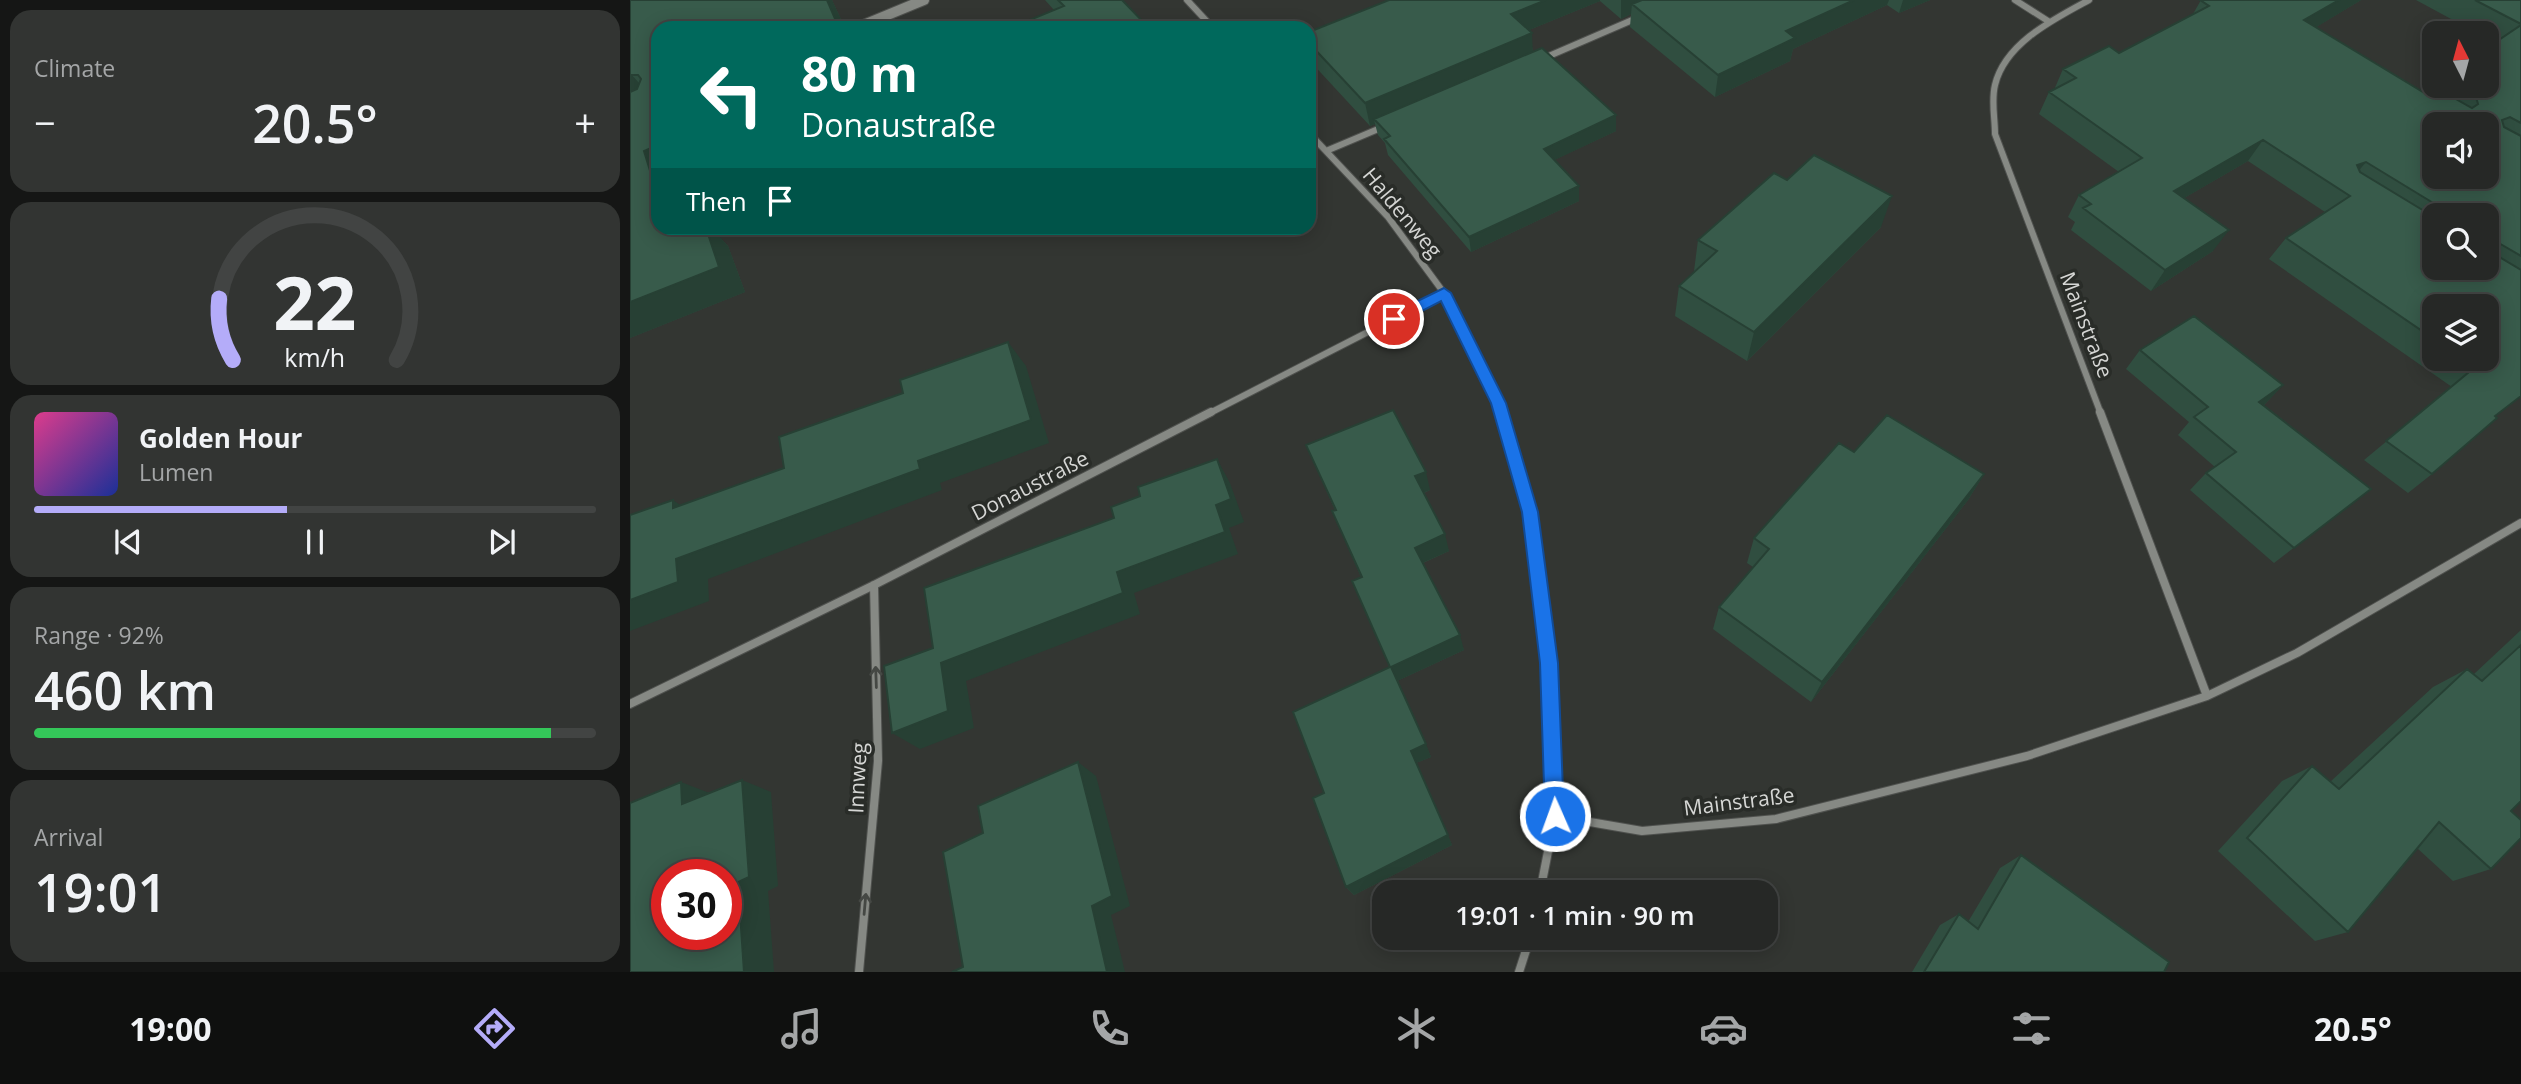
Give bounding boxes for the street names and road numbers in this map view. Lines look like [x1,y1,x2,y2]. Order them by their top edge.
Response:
street label: Haldenweg [1357,161,1449,263]
street label: Mainstraße [2054,268,2120,382]
street label: Donaustraße [966,444,1093,527]
street label: Innweg [841,742,873,814]
street label: Mainstraße [1682,780,1796,822]

